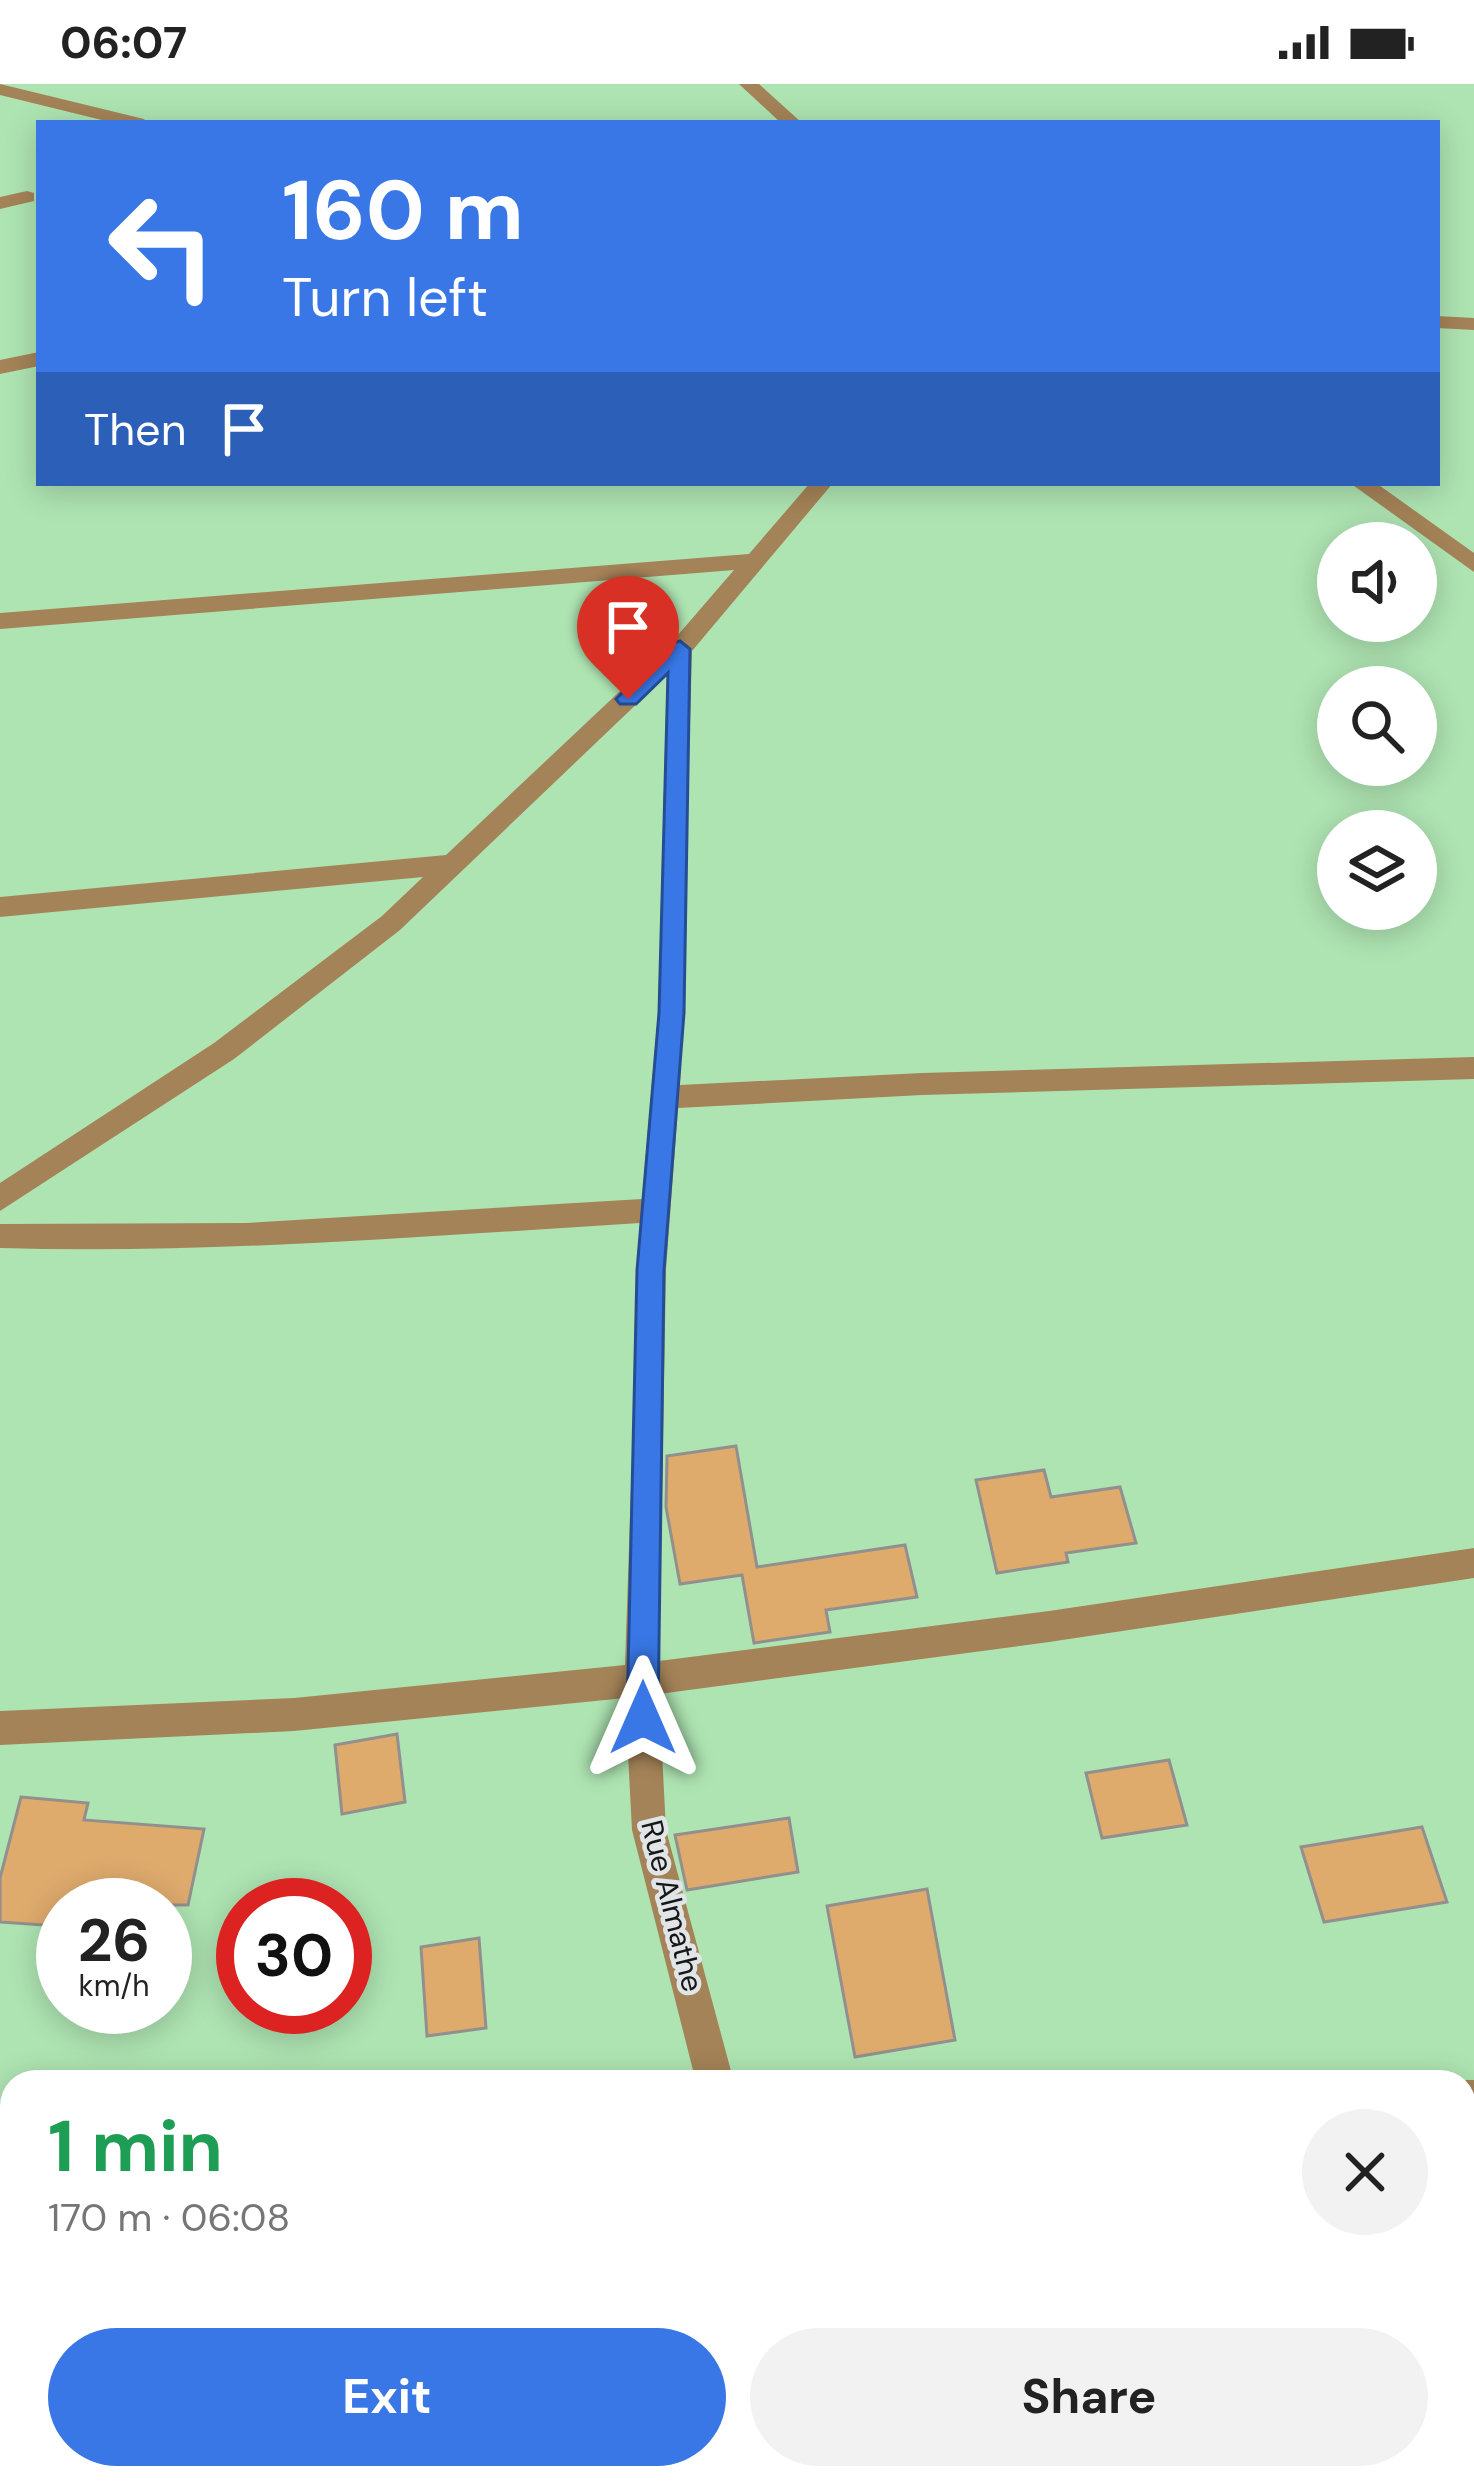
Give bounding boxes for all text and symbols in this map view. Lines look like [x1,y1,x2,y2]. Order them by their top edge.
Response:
text: 06:07 [60,13,187,72]
text: 160 m [282,156,524,265]
icon: left [84,168,240,324]
text: Turn left [282,262,488,333]
icon: arrive [211,396,277,462]
text: Then [84,400,187,459]
map controls [1317,522,1437,930]
button: sound [1317,522,1437,642]
pin [577,576,679,699]
icon: arrive [595,594,661,660]
button: search [1317,666,1437,786]
button: layers [1317,810,1437,930]
position arrow [580,1655,706,1781]
street label: Rue Almathe [632,1816,713,1996]
speed limit sign: 30 [216,1878,372,2034]
text: 26 [78,1901,150,1980]
text: km/h [79,1966,149,2005]
text: 1 min [48,2100,223,2193]
button: close [1302,2109,1428,2235]
text: 170 m · 06:08 [48,2192,290,2243]
button: Exit [48,2328,726,2466]
button: Share [750,2328,1428,2466]

